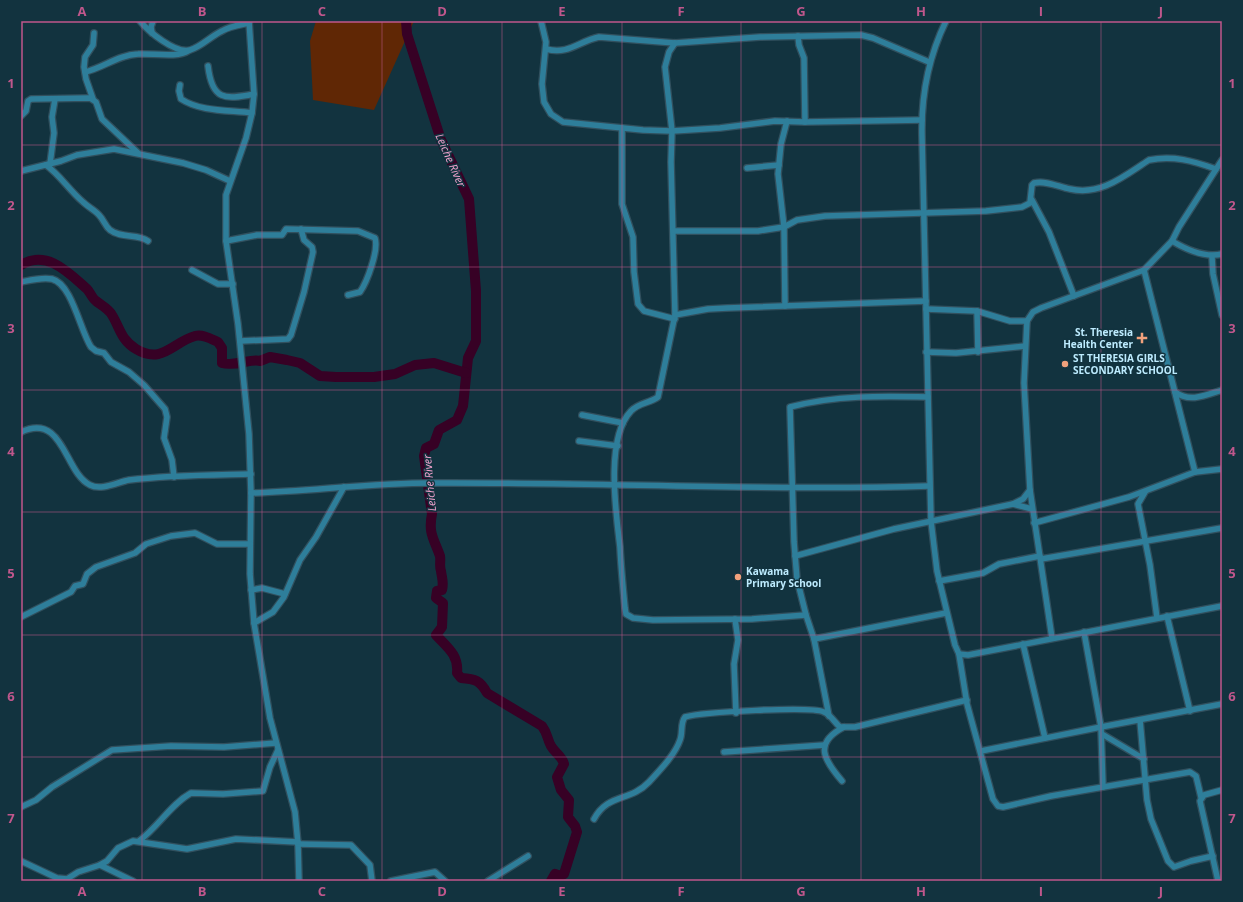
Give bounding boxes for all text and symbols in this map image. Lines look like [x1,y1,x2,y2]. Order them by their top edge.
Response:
text: A [78,2,87,20]
text: B [198,2,207,20]
text: C [318,2,326,20]
text: D [437,2,447,20]
text: E [558,2,566,20]
text: F [677,2,685,20]
text: G [796,2,806,20]
text: H [916,2,926,20]
text: I [1039,2,1043,20]
text: J [1158,2,1163,20]
text: 1 [7,74,15,92]
text: 1 [1228,74,1236,92]
water label: Leiche River [433,131,470,190]
text: 2 [7,196,15,214]
text: 2 [1228,196,1236,214]
text: 3 [7,319,15,337]
text: 3 [1228,319,1236,337]
place label: St. Theresia Health Center [1063,325,1133,351]
marker: St. Theresia Health Center [1136,332,1148,344]
place label: ST THERESIA GIRLS SECONDARY SCHOOL [1073,351,1178,377]
marker: ST THERESIA GIRLS SECONDARY SCHOOL [1060,359,1070,369]
text: 4 [7,442,15,460]
text: 4 [1228,442,1236,460]
water label: Leiche River [419,453,439,512]
text: 5 [7,564,15,582]
place label: Kawama Primary School [746,564,821,590]
text: 5 [1228,564,1236,582]
marker: Kawama Primary School [733,572,743,582]
text: 6 [7,687,15,705]
text: 6 [1228,687,1236,705]
text: 7 [7,809,15,827]
text: 7 [1228,809,1236,827]
text: A [78,882,87,900]
text: B [198,882,207,900]
text: C [318,882,326,900]
text: D [437,882,447,900]
text: E [558,882,566,900]
text: F [677,882,685,900]
text: G [796,882,806,900]
text: H [916,882,926,900]
text: I [1039,882,1043,900]
text: J [1158,882,1163,900]

